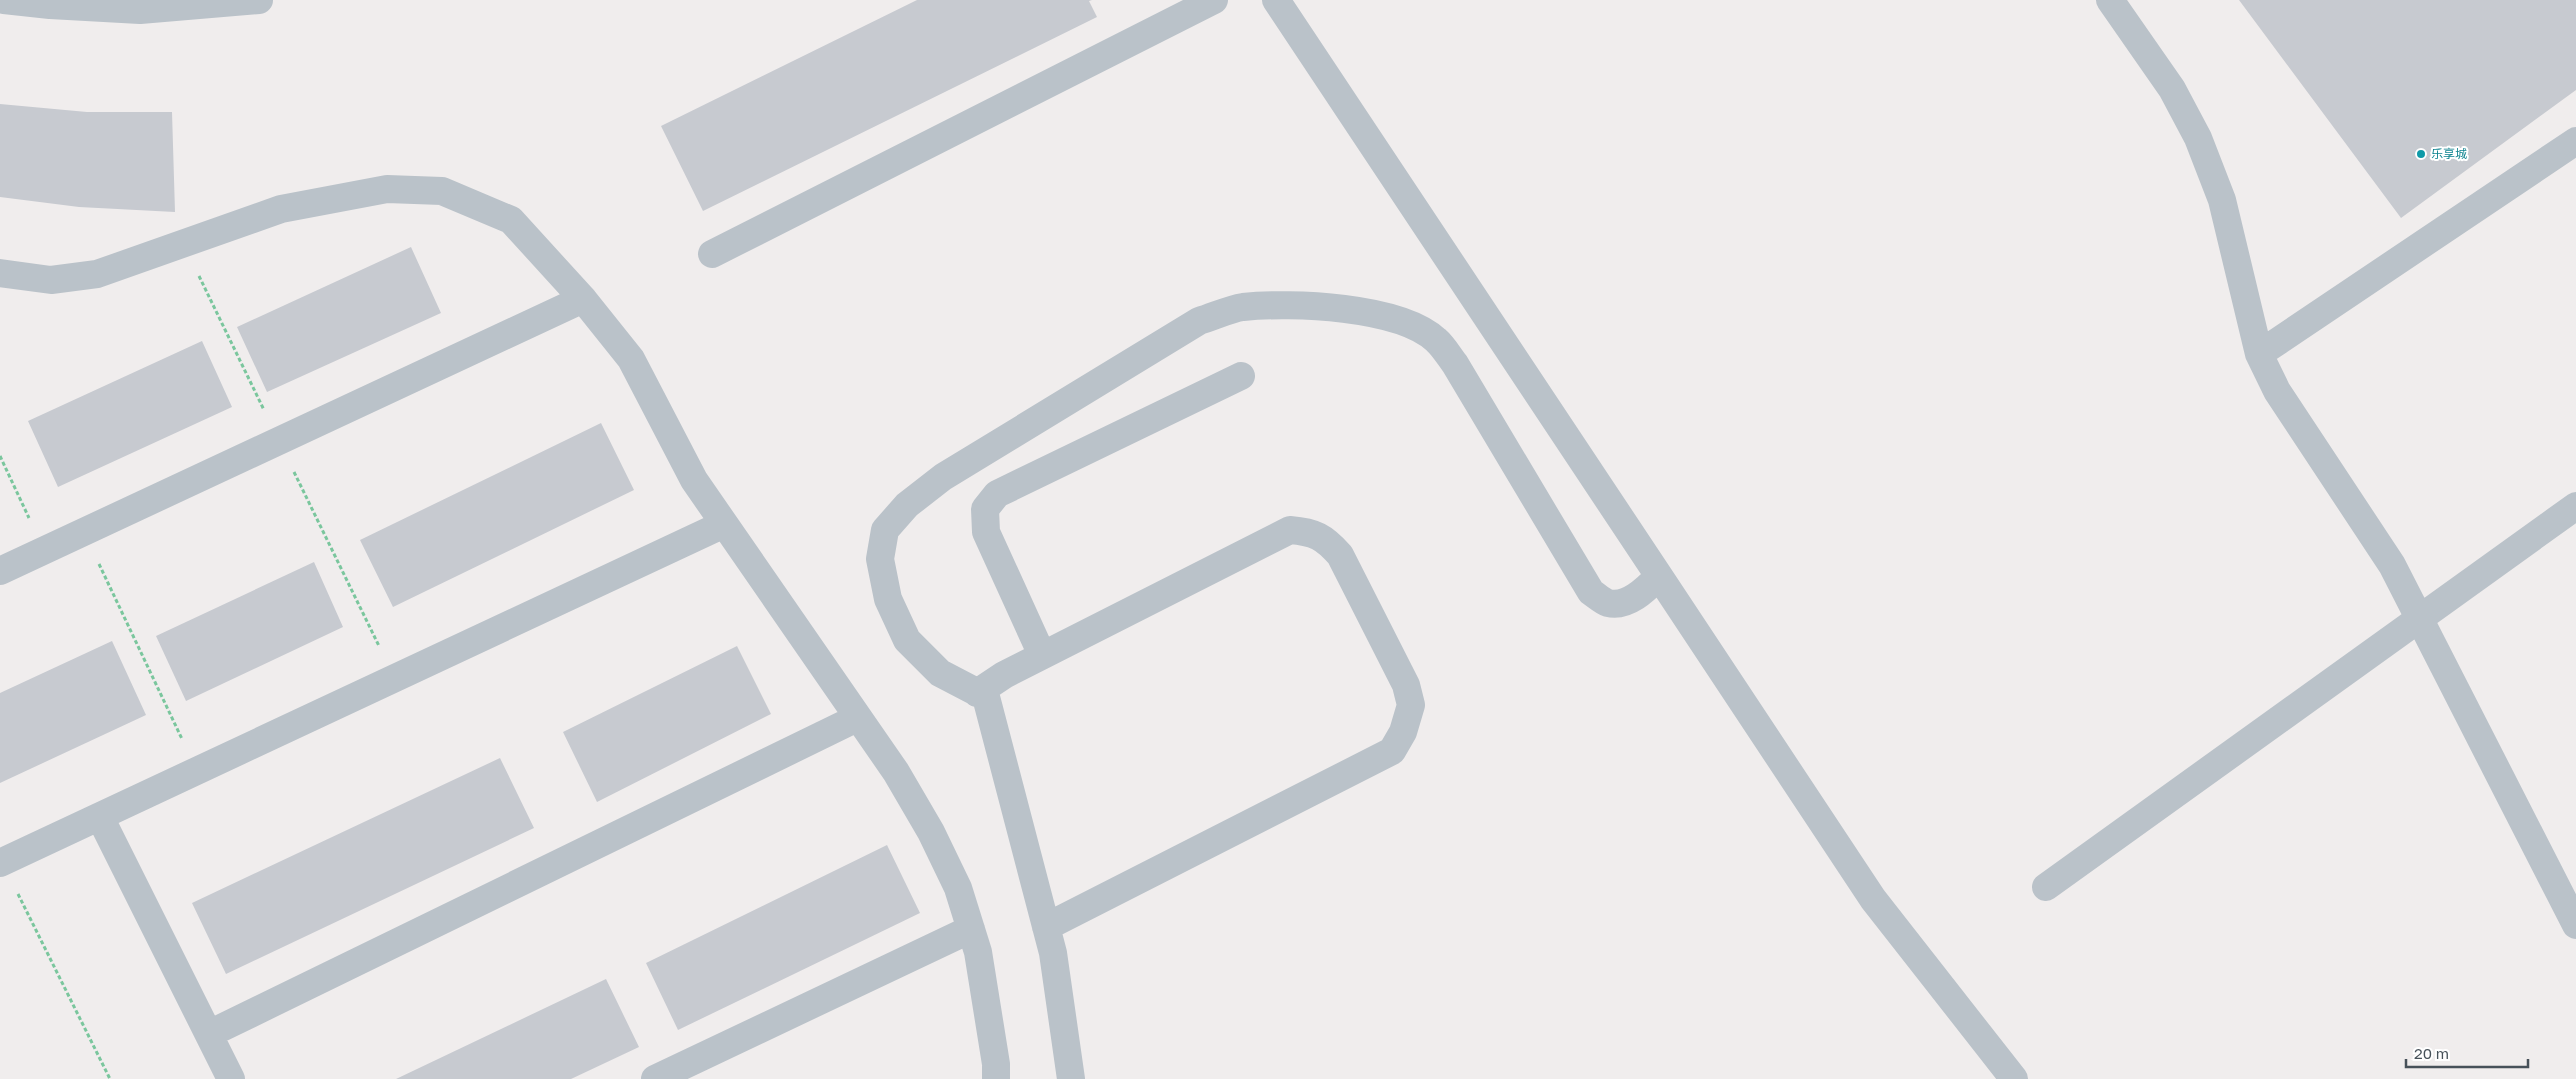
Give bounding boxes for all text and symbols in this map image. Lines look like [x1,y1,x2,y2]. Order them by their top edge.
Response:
place label: 乐享城 [2431,146,2467,161]
marker: 乐享城 [2415,148,2427,160]
scale bar [2406,1036,2528,1068]
text: 20 m [2414,1044,2449,1062]

